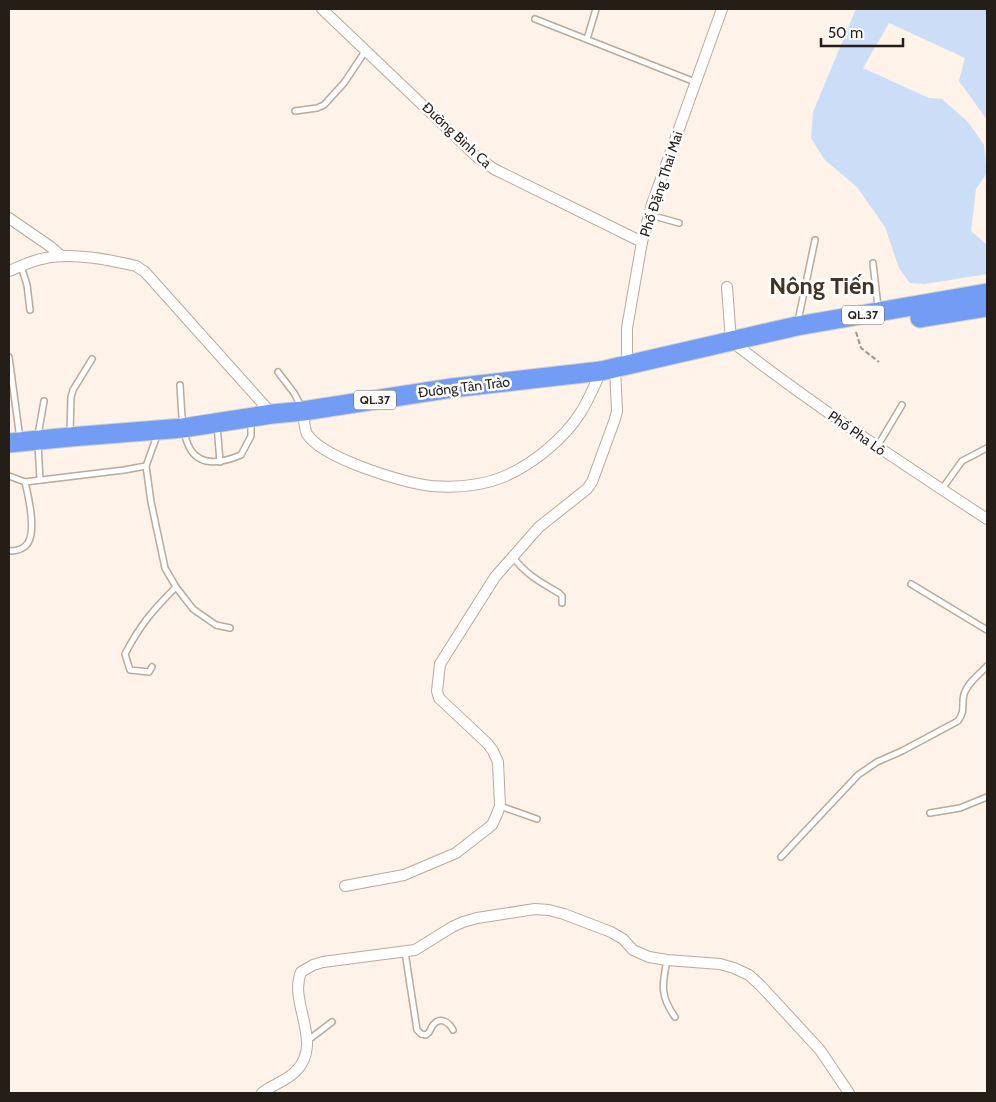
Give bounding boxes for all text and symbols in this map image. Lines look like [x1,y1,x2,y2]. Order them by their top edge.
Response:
scale bar [821,15,904,47]
text: 50 m [828,24,863,42]
street label: Đường Bình Ca [419,98,496,172]
street label: Phố Đặng Thai Mai [635,129,687,239]
district label: Nông Tiến [769,271,875,300]
road number: QL.37 [842,306,884,324]
street label: Đường Tân Trào [417,372,511,402]
road number: QL.37 [354,390,396,410]
street label: Phố Pha Lô [825,407,890,460]

